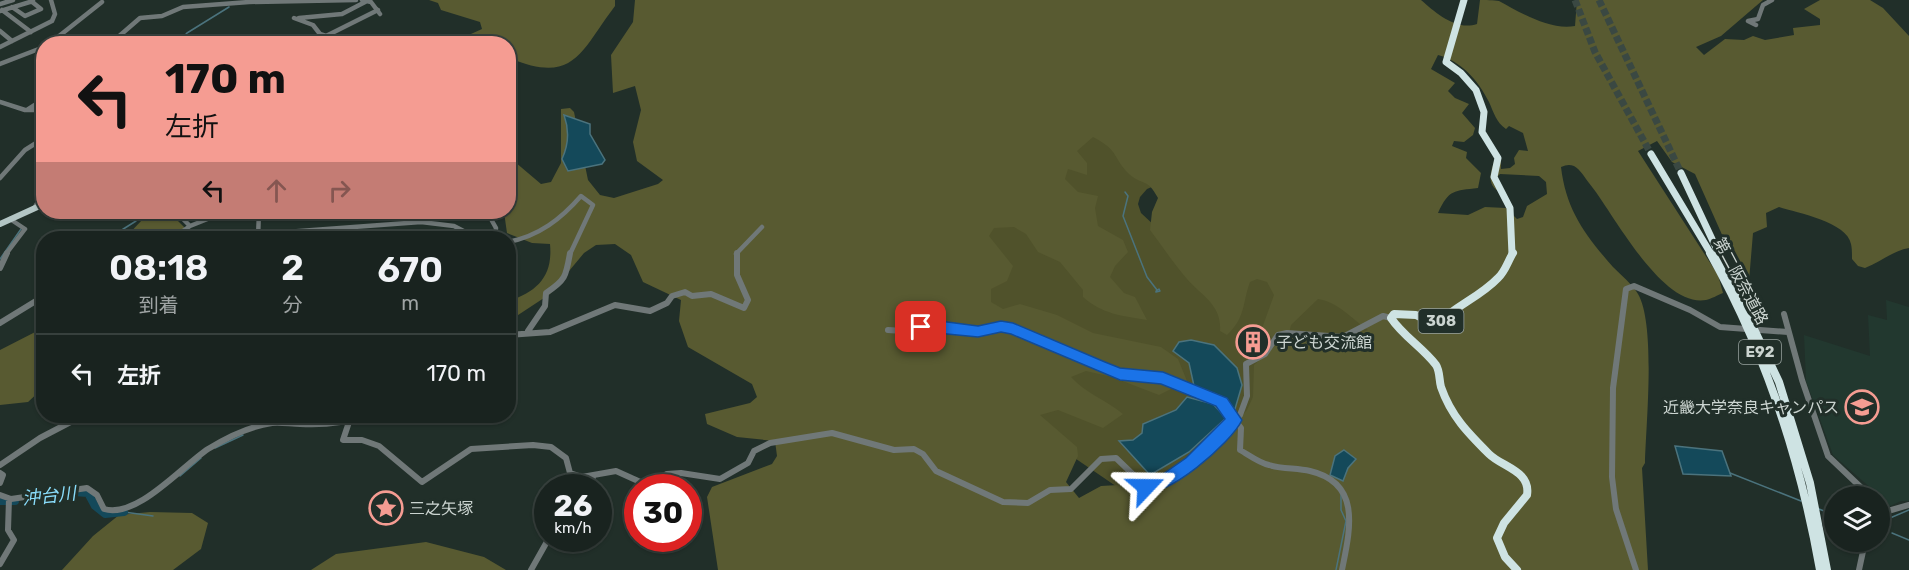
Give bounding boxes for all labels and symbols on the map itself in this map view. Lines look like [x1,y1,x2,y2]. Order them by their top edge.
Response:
street label: 第二阪奈道路 [1710,234,1772,328]
pin [895,301,946,352]
road number: 308 [1418,309,1464,333]
building icon: 子ども交流館 [1235,324,1271,360]
place label: 子ども交流館 [1276,333,1372,352]
road number: E92 [1739,340,1781,364]
school or university icon: 近畿大学奈良キャンパス [1844,389,1880,425]
place label: 近畿大学奈良キャンパス [1663,398,1839,417]
position arrow [1114,455,1178,519]
speed limit sign: 30 [624,474,702,552]
water label: 沖台川 [21,482,79,510]
place icon: 三之矢塚 [368,490,404,526]
place label: 三之矢塚 [409,499,473,518]

